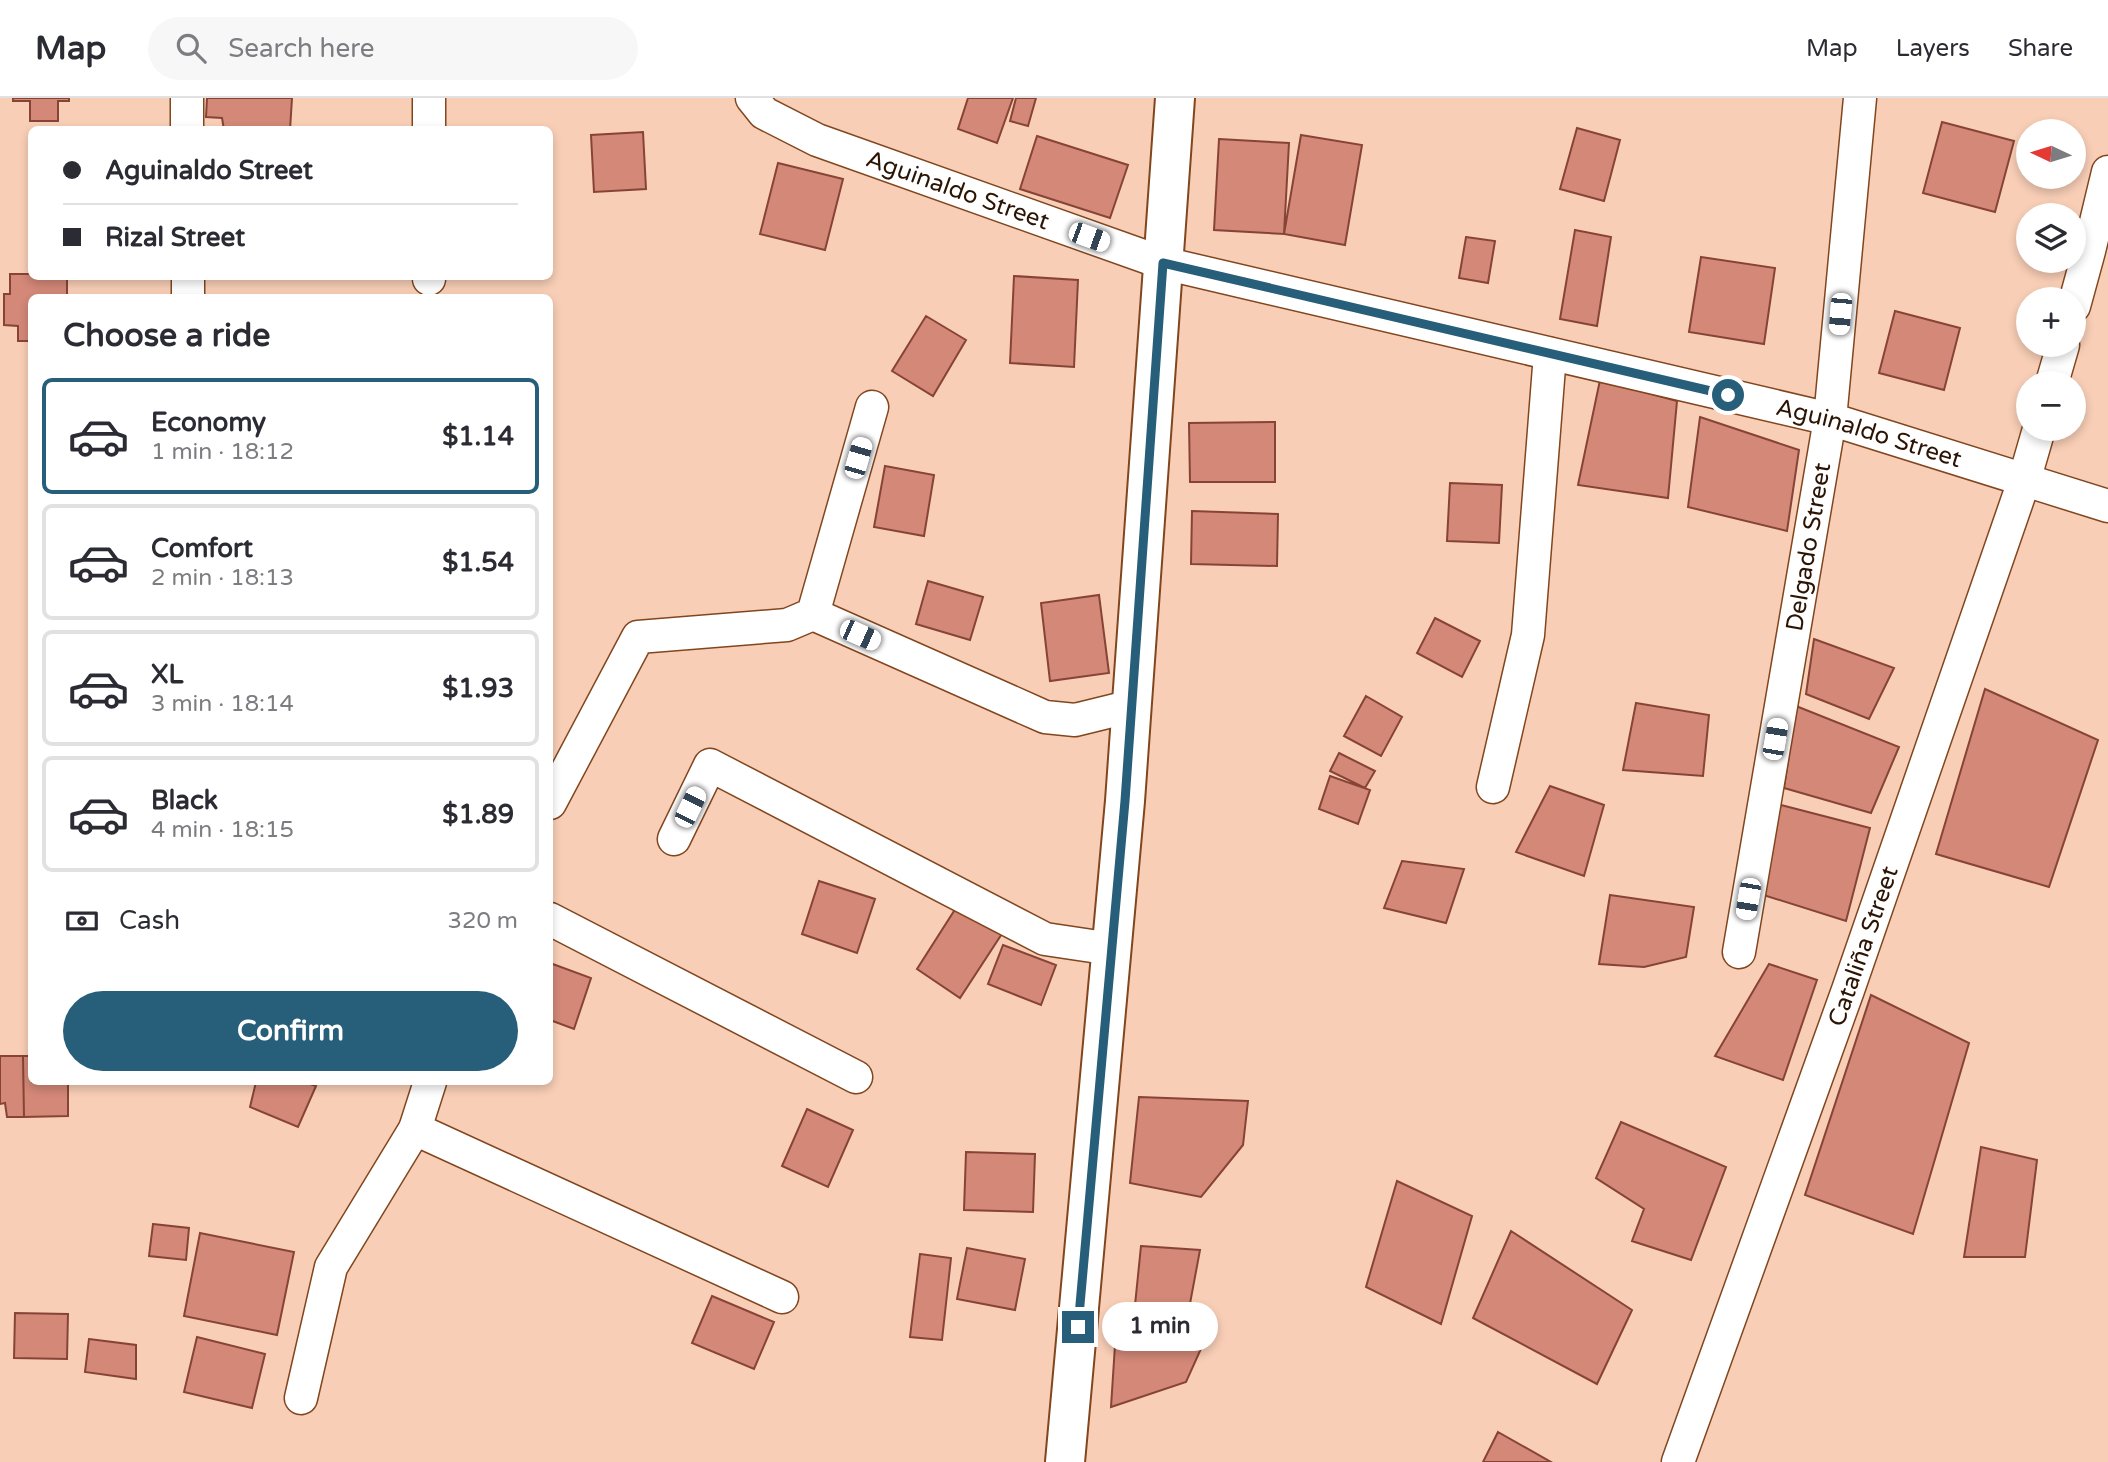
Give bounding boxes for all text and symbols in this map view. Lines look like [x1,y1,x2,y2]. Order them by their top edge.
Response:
search box [148,17,638,80]
text: Map [35,29,106,68]
icon: search [172,29,210,67]
text: Search here [228,33,374,64]
text: Map [1806,34,1858,63]
text: Layers [1896,34,1970,63]
text: Share [2008,34,2073,63]
north arrow [2016,119,2086,189]
map controls [2016,119,2086,441]
street label: Aguinaldo Street [862,144,1053,236]
text: Aguinaldo Street [105,155,313,186]
button: layers [2016,203,2086,273]
car [1066,220,1113,254]
text: Rizal Street [105,222,245,253]
button: + [2016,287,2086,357]
car [1828,292,1853,336]
text: Choose a ride [63,317,270,355]
button: − [2016,371,2086,441]
route start [1712,379,1744,411]
street label: Aguinaldo Street [1773,392,1965,474]
icon: car [67,405,130,468]
text: Economy [151,407,266,438]
text: $1.14 [442,421,514,452]
car [843,435,874,481]
text: 1 min · 18:12 [151,438,294,466]
street label: Delgado Street [1780,460,1837,633]
icon: car [67,531,130,594]
text: Comfort [151,533,253,564]
text: $1.54 [442,547,514,578]
text: 2 min · 18:13 [151,564,294,592]
car [837,617,884,653]
icon: car [67,657,130,720]
text: XL [151,659,183,690]
text: $1.93 [442,673,514,704]
text: 3 min · 18:14 [151,690,294,718]
car [1762,716,1789,762]
icon: car [67,783,130,846]
car [672,784,709,830]
text: Black [151,785,218,816]
text: $1.89 [442,799,514,830]
text: 4 min · 18:15 [151,816,294,844]
street label: Cataliña Street [1822,862,1904,1030]
car [1735,876,1762,922]
icon: cash [63,902,101,940]
text: Cash [119,905,180,936]
text: 320 m [448,907,518,935]
button: Confirm [63,991,518,1071]
callout: 1 min [1102,1302,1218,1352]
route end [1062,1311,1094,1343]
text: 1 min [1129,1312,1191,1340]

